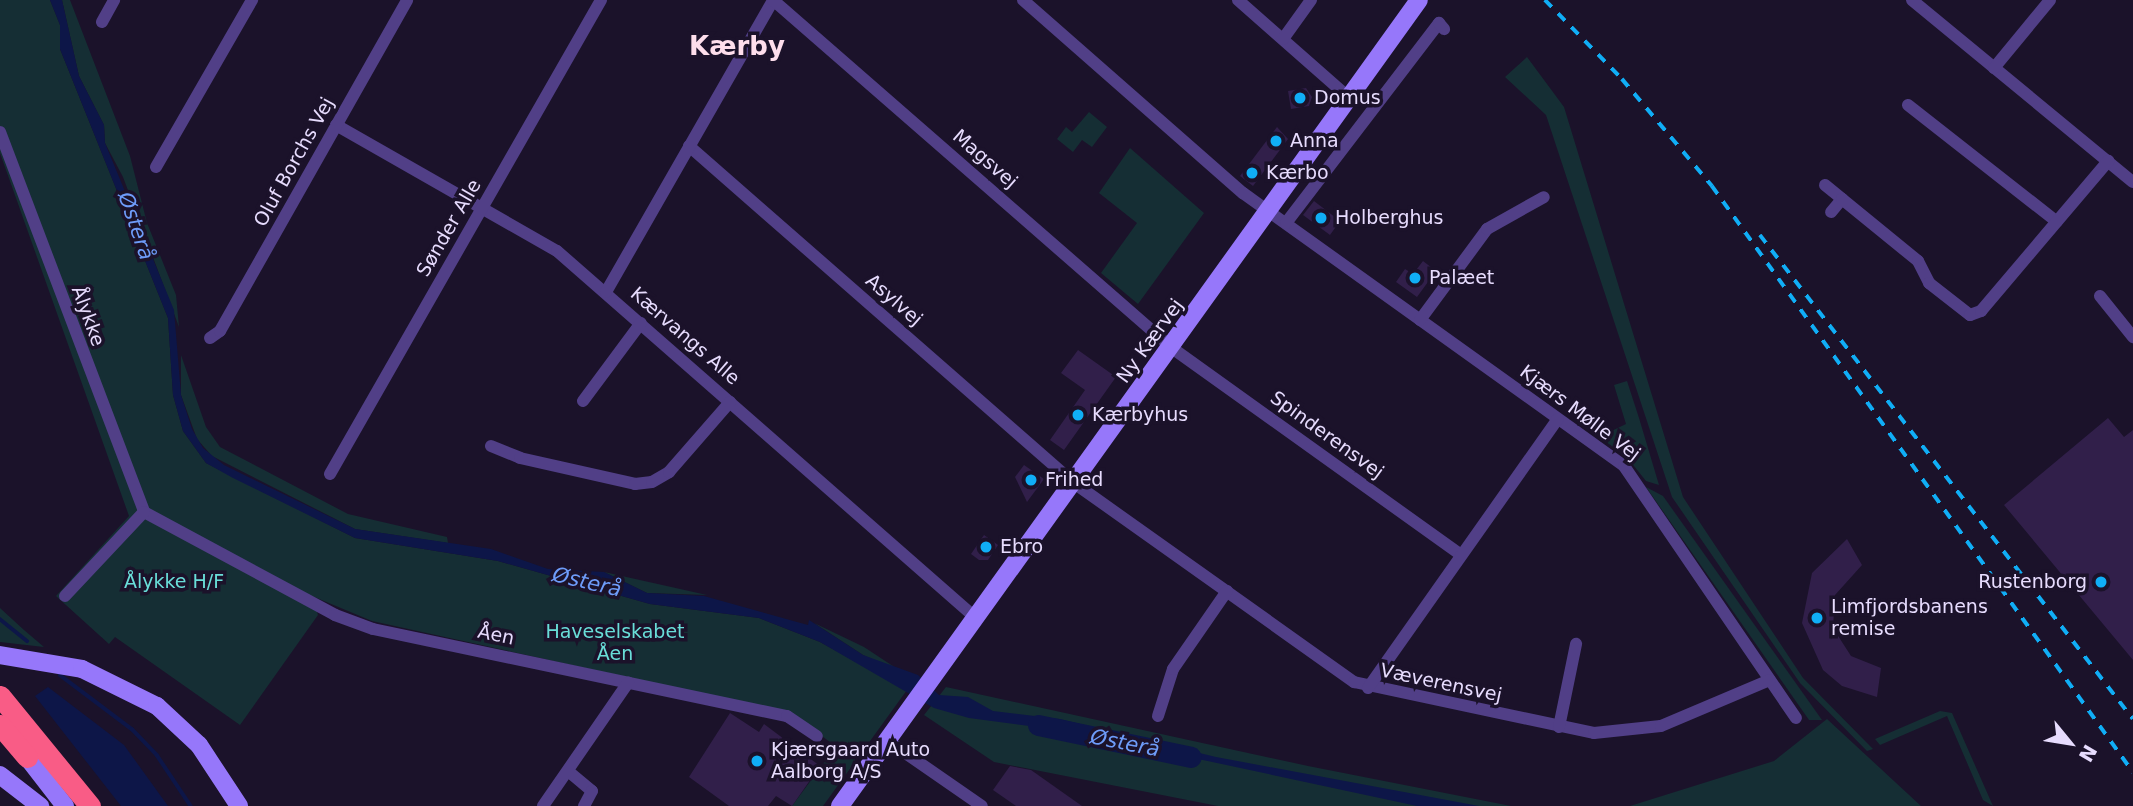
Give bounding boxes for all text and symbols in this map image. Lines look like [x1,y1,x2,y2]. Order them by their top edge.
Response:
district label: Kærby [689,31,785,63]
place label: Domus [1314,87,1381,109]
marker: Domus [1292,90,1308,106]
street label: Oluf Borchs Vej [249,94,339,230]
street label: Magsvej [948,125,1022,193]
place label: Anna [1290,130,1339,152]
marker: Anna [1268,133,1284,149]
place label: Kærbo [1266,162,1329,184]
marker: Kærbo [1244,165,1260,181]
street label: Sønder Alle [412,175,486,281]
water label: Østerå [113,189,159,263]
place label: Holberghus [1335,207,1443,229]
marker: Holberghus [1313,210,1329,226]
place label: Palæet [1429,267,1494,289]
street label: Asylvej [861,269,927,331]
marker: Palæet [1407,270,1423,286]
street label: Kærvangs Alle [626,282,744,390]
street label: Ålykke [67,283,109,349]
street label: Ny Kærvej [1112,294,1188,388]
street label: Kjærs Mølle Vej [1515,360,1645,466]
street label: Spinderensvej [1266,386,1388,484]
place label: Kærbyhus [1092,404,1188,426]
marker: Kærbyhus [1070,407,1086,423]
place label: Frihed [1045,469,1103,491]
marker: Frihed [1023,472,1039,488]
place label: Ebro [1000,536,1043,558]
marker: Ebro [978,539,994,555]
water label: Østerå [550,562,624,602]
park label: Ålykke H/F [124,571,224,593]
place label: Rustenborg [1978,571,2087,593]
marker: Rustenborg [2093,574,2109,590]
place label: Limfjordsbanens remise [1831,596,1988,640]
marker: Limfjordsbanens remise [1809,610,1825,626]
street label: Åen [476,620,516,650]
park label: Haveselskabet Åen [545,621,685,665]
street label: Væverensvej [1378,659,1504,707]
north arrow [2035,708,2105,778]
water label: Østerå [1088,724,1162,762]
place label: Kjærsgaard Auto Aalborg A/S [771,739,930,783]
text: N [2075,741,2102,766]
marker: Kjærsgaard Auto Aalborg A/S [749,753,765,769]

